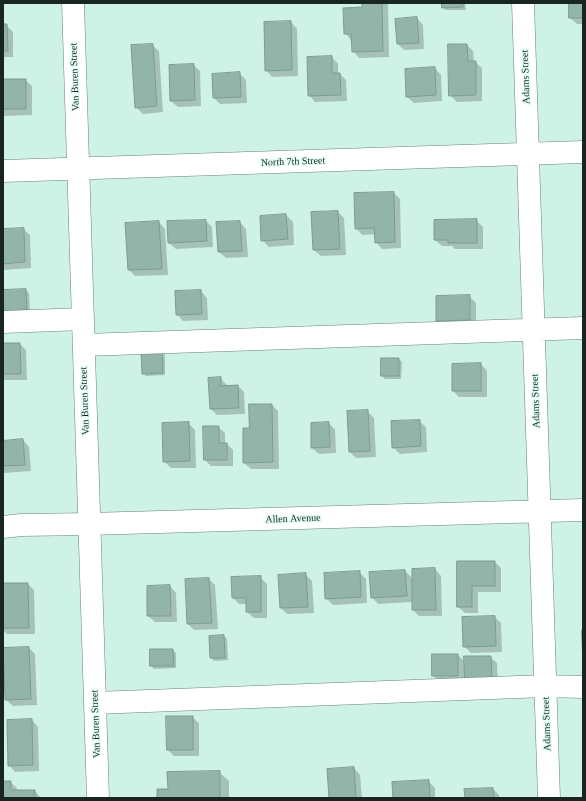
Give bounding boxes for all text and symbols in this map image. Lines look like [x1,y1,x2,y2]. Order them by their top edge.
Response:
street label: Van Buren Street [68,43,82,111]
street label: Adams Street [519,50,533,104]
street label: North 7th Street [261,155,325,169]
street label: Van Buren Street [78,367,92,435]
street label: Adams Street [529,374,543,428]
street label: Allen Avenue [265,512,321,526]
street label: Van Buren Street [89,690,103,758]
street label: Adams Street [540,697,554,751]

